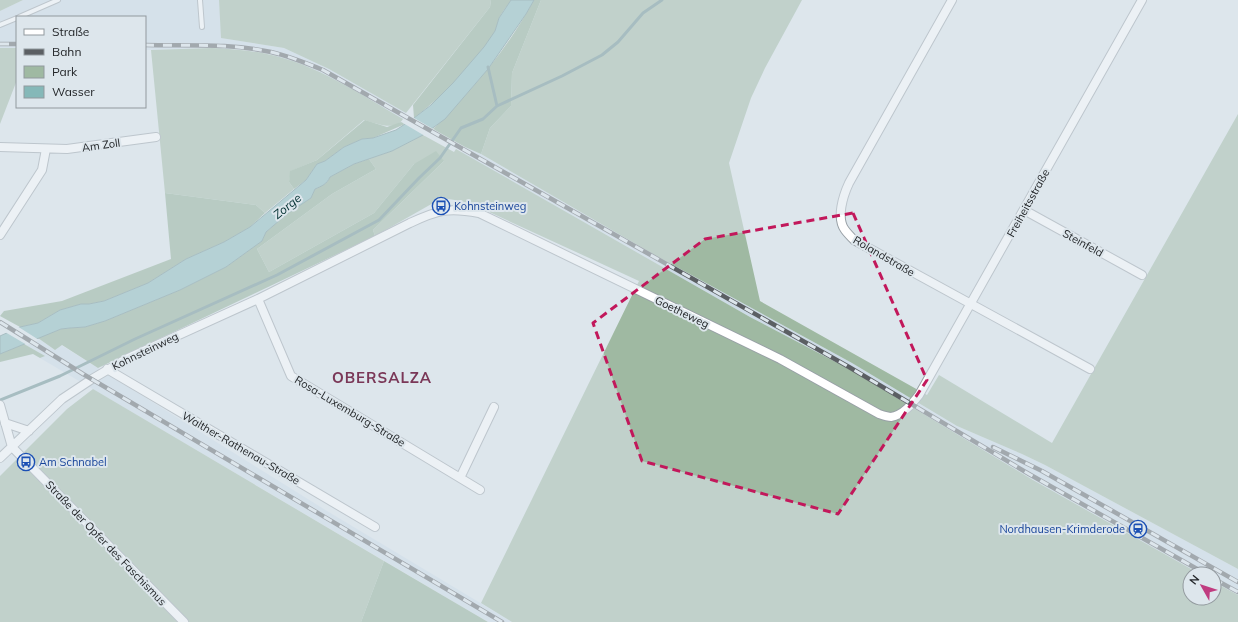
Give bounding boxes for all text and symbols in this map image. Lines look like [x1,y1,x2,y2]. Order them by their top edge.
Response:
legend [16,16,146,108]
text: Straße [52,24,89,39]
text: Bahn [52,44,81,59]
text: Park [52,64,78,79]
text: Wasser [52,84,95,99]
street label: Am Zoll [81,135,121,155]
street label: Freiheitsstraße [1004,166,1052,239]
water label: Zorge [270,190,304,222]
bus stop icon: Kohnsteinweg [431,196,451,216]
place label: Kohnsteinweg [454,199,526,213]
street label: Steinfeld [1060,226,1106,260]
street label: Rolandstraße [851,233,917,279]
street label: Goetheweg [653,293,711,331]
street label: Kohnsteinweg [109,329,181,373]
district label: OBERSALZA [332,368,432,387]
street label: Rosa-Luxemburg-Straße [292,372,408,450]
street label: Walther-Rathenau-Straße [179,408,303,488]
bus stop icon: Am Schnabel [16,452,36,472]
place label: Am Schnabel [39,455,107,469]
street label: Straße der Opfer des Faschismus [43,478,169,608]
station icon: Nordhausen-Krimderode [1128,519,1148,539]
place label: Nordhausen-Krimderode [999,522,1125,536]
north arrow [1182,566,1222,606]
text: N [1186,572,1202,587]

